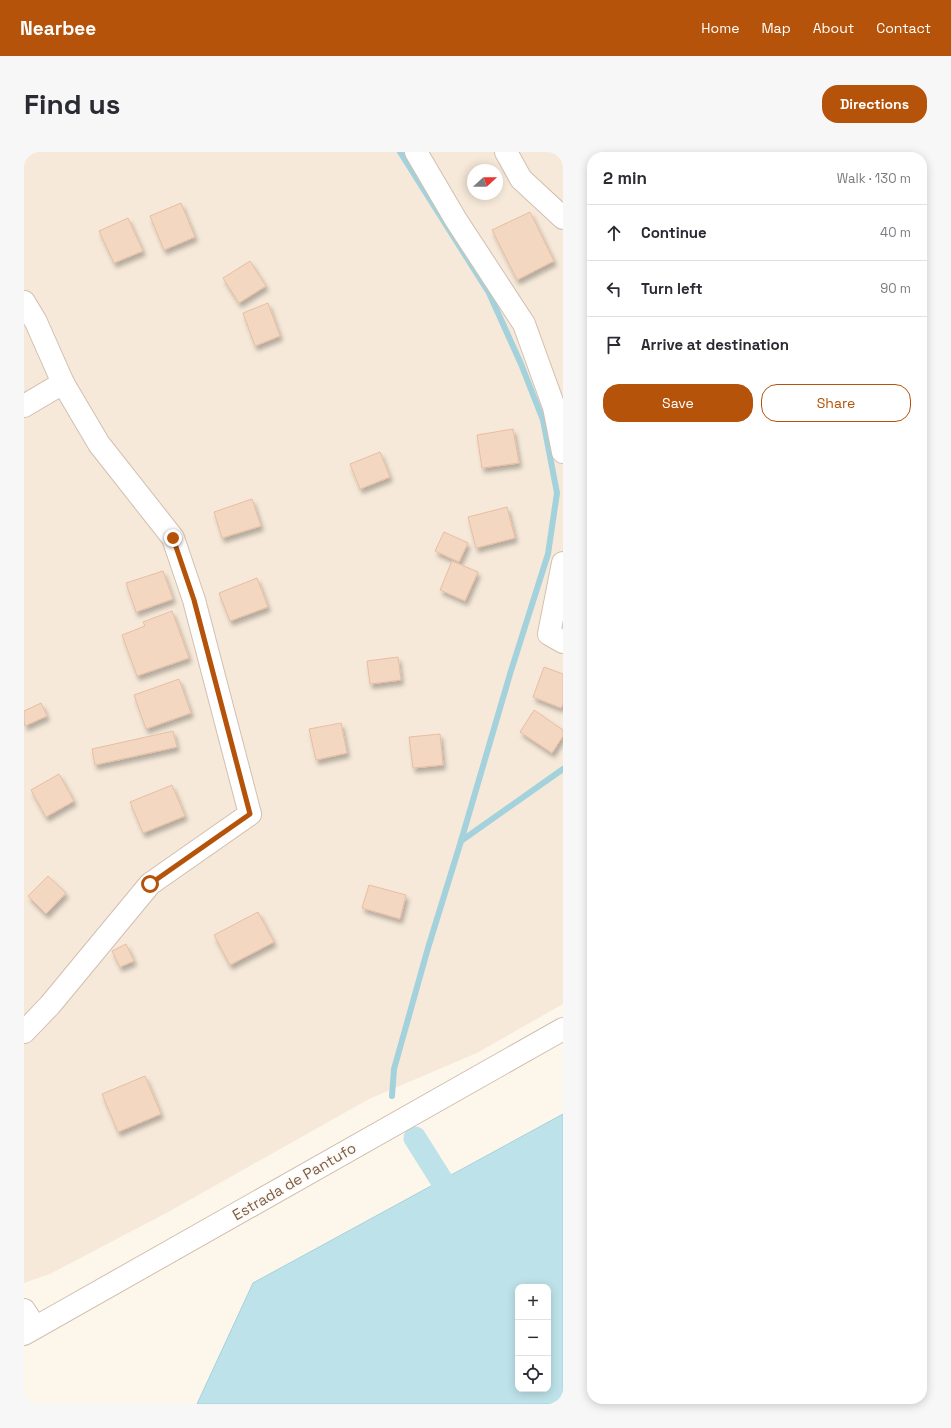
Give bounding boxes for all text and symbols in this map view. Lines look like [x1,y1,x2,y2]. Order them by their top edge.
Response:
text: Nearbee [20,16,96,41]
text: Home [701,19,739,37]
text: Map [761,19,791,37]
text: About [813,19,854,37]
text: Contact [876,19,931,37]
button: Directions [822,85,927,123]
text: Find us [24,86,121,122]
north arrow [467,164,503,200]
text: 2 min [603,167,647,189]
text: Walk · 130 m [837,170,911,187]
icon: ahead [603,222,625,244]
text: Continue [641,223,707,242]
text: 40 m [880,224,911,241]
icon: left [603,278,625,300]
text: Turn left [641,279,703,298]
text: 90 m [880,280,911,297]
icon: arrive [603,334,625,356]
text: Arrive at destination [641,335,789,354]
button: Save [603,384,753,422]
button: Share [761,384,911,422]
route end [164,529,182,547]
route start [141,875,159,893]
street label: Estrada de Pantufo [229,1138,359,1224]
map controls [515,1284,551,1392]
button: + [515,1284,551,1320]
button: − [515,1320,551,1356]
button: locate [515,1356,551,1392]

